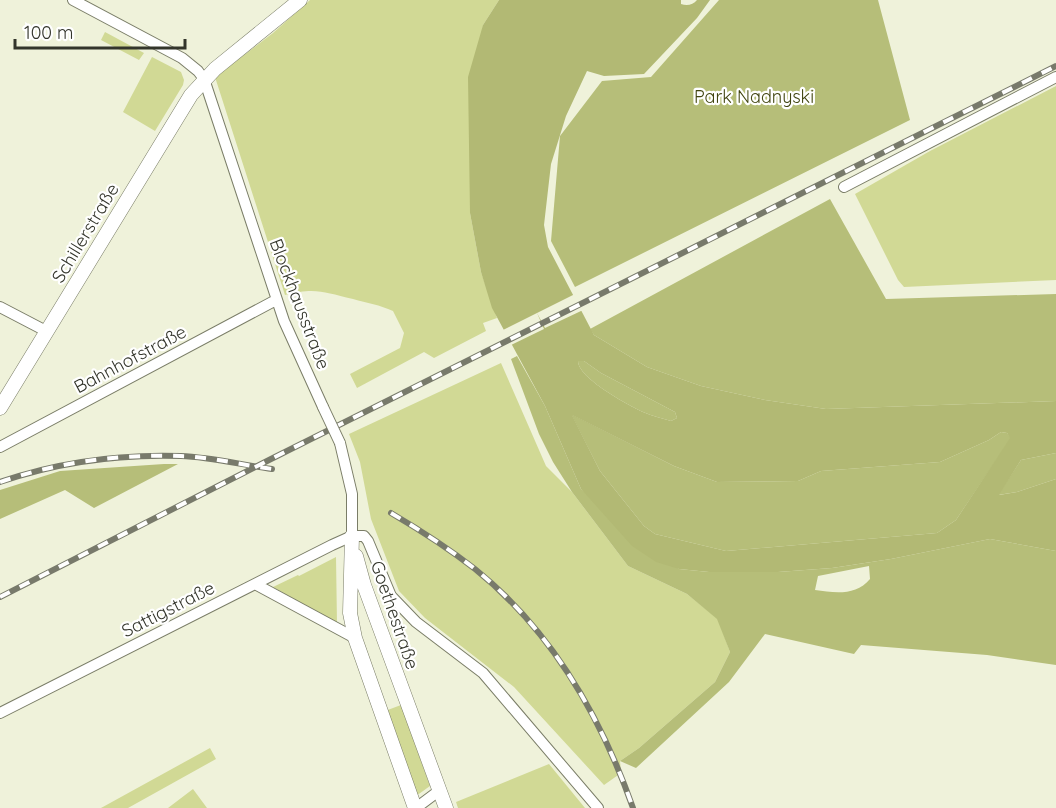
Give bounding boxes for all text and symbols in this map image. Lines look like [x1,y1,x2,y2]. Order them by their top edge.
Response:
scale bar [15,12,184,50]
text: 100 m [24,21,73,44]
park label: Park Nadnyski [694,85,814,108]
street label: Schillerstraße [46,179,124,287]
street label: Blockhausstraße [264,235,336,373]
street label: Bahnhofstraße [70,320,190,398]
street label: Goethestraße [366,558,424,672]
street label: Sattigstraße [118,576,218,642]

